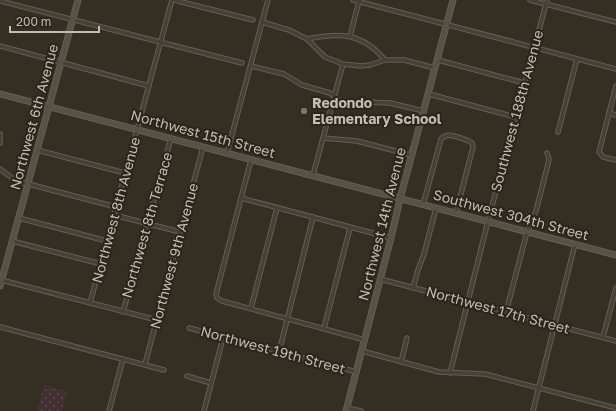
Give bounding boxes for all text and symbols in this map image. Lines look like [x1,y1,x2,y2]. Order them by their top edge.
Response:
scale bar [10,8,99,34]
text: 200 m [16,14,51,29]
street label: Southwest 188th Avenue [487,28,546,194]
street label: Northwest 6th Avenue [6,42,61,192]
place label: Redondo Elementary School [312,94,442,127]
street label: Northwest 15th Street [129,106,277,161]
marker: Redondo Elementary School [299,106,309,116]
street label: Northwest 8th Avenue [88,135,143,285]
street label: Northwest 14th Avenue [354,146,409,302]
street label: Northwest 8th Terrace [118,150,175,300]
street label: Northwest 9th Avenue [146,181,201,331]
street label: Southwest 304th Street [432,186,591,243]
street label: Northwest 17th Street [424,282,572,337]
street label: Northwest 19th Street [199,322,347,377]

